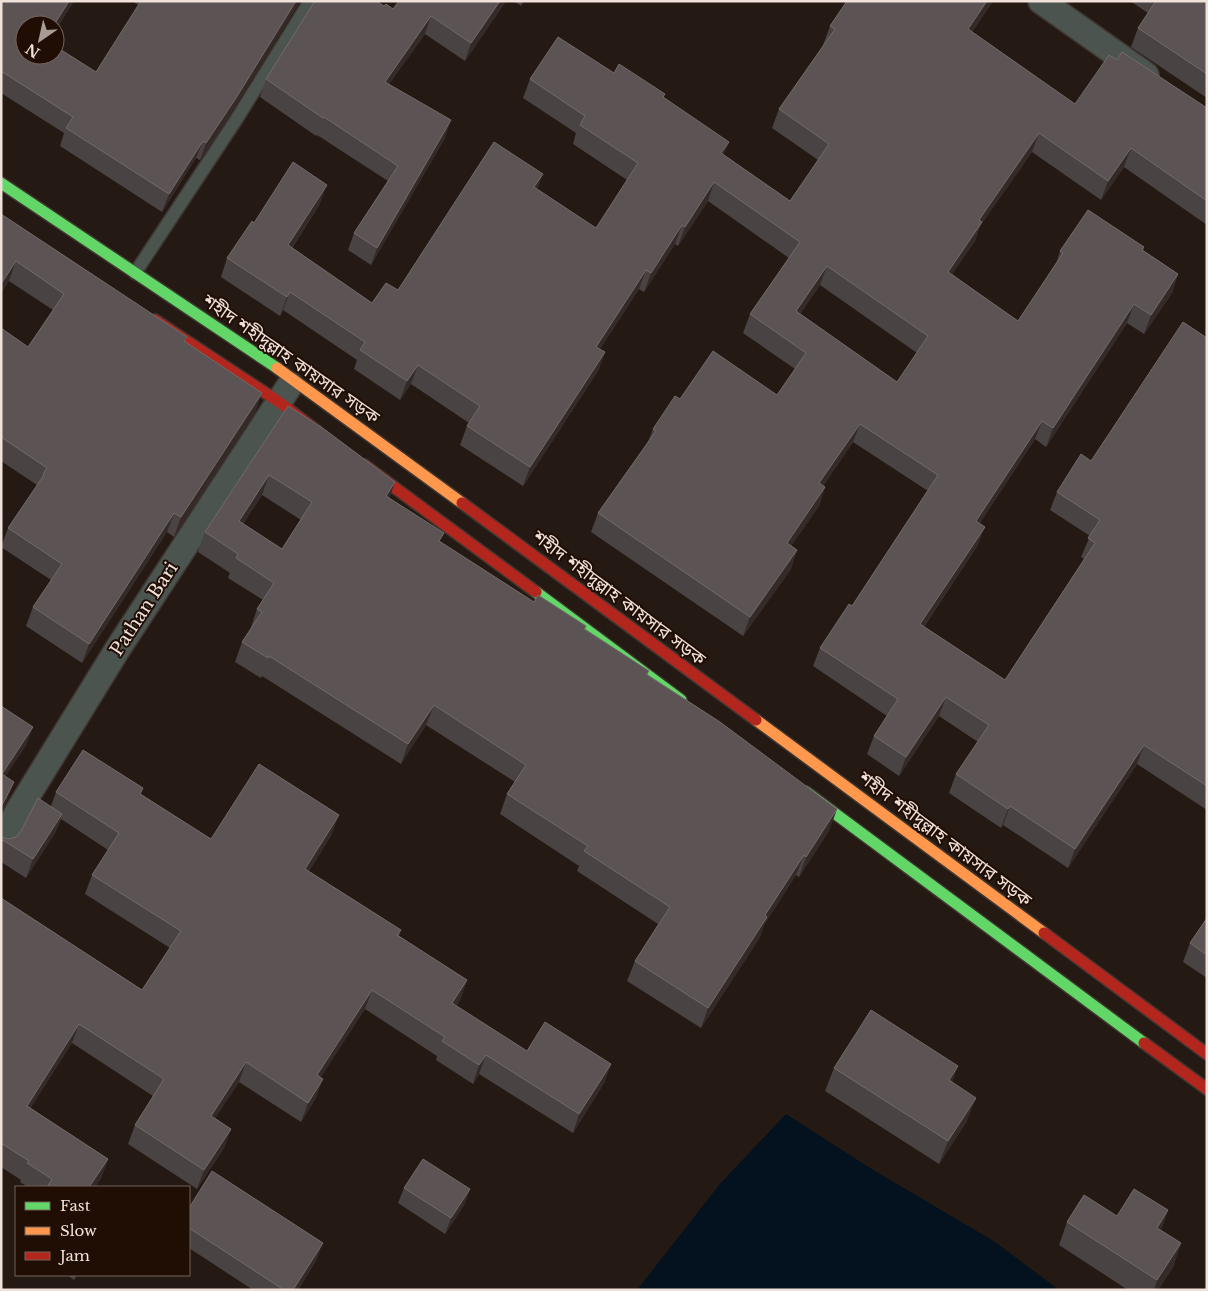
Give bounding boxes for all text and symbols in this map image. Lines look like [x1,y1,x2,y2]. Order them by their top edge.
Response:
north arrow [15,15,65,65]
text: N [22,40,43,62]
street label: শহীদ শহীদুল্লাহ কায়সার সড়ক [197,289,384,429]
street label: শহীদ শহীদুল্লাহ কায়সার সড়ক [527,525,710,671]
street label: Pathan Bari [106,558,182,660]
street label: শহীদ শহীদুল্লাহ কায়সার সড়ক [853,766,1036,912]
legend [15,1186,190,1276]
text: Fast [60,1196,91,1215]
text: Slow [60,1221,97,1240]
text: Jam [58,1246,90,1265]

